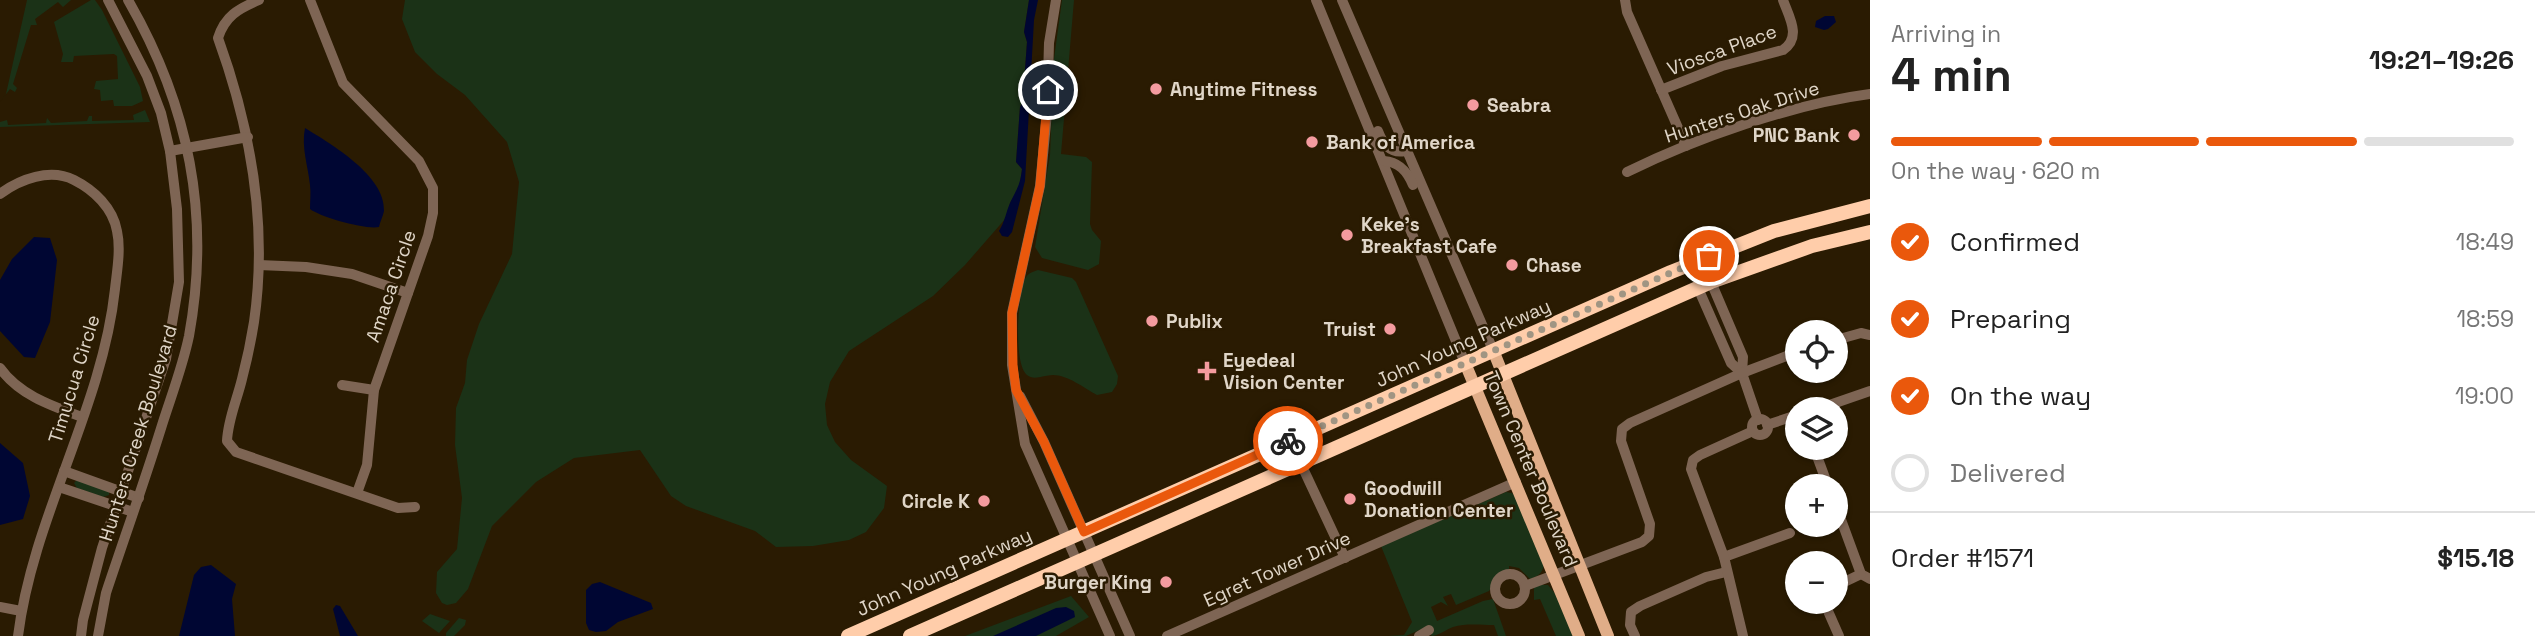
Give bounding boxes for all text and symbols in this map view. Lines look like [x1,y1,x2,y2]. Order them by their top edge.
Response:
street label: Viosca Place [1664,19,1780,81]
text: Arriving in [1891,19,2001,49]
text: 19:21–19:26 [2369,43,2514,77]
text: 4 min [1891,46,2012,104]
pin [1018,60,1078,120]
icon: home [1029,71,1067,109]
street label: Hunters Oak Drive [1661,75,1823,149]
place label: Anytime Fitness [1170,77,1318,102]
marker: Anytime Fitness [1148,81,1164,97]
place label: Seabra [1487,93,1551,118]
marker: Seabra [1465,97,1481,113]
place label: PNC Bank [1753,123,1840,148]
marker: PNC Bank [1846,127,1862,143]
place label: Bank of America [1326,130,1475,155]
marker: Bank of America [1304,134,1320,150]
text: On the way · 620 m [1891,156,2100,186]
place label: Keke's Breakfast Cafe [1361,212,1497,259]
icon: check [1891,223,1929,261]
text: Confirmed [1950,225,2080,259]
pin [1679,226,1739,286]
street label: Amaca Circle [360,227,422,345]
marker: Keke's Breakfast Cafe [1339,227,1355,243]
text: 18:49 [2456,227,2514,257]
icon: bag [1690,237,1728,275]
place label: Chase [1526,253,1582,278]
marker: Chase [1504,257,1520,273]
street label: John Young Parkway [1371,293,1555,393]
icon: check [1891,300,1929,338]
text: Preparing [1950,302,2071,336]
text: 18:59 [2456,304,2514,334]
place label: Publix [1166,309,1223,334]
street label: Timucua Circle [43,312,105,446]
marker: Publix [1144,313,1160,329]
place label: Truist [1323,317,1376,342]
map controls [1785,320,1848,614]
button: locate [1785,320,1848,383]
marker: Truist [1382,321,1398,337]
street label: Hunters Creek Boulevard [93,322,183,544]
place label: Eyedeal Vision Center [1223,348,1344,395]
marker: Eyedeal Vision Center [1197,361,1217,381]
street label: Town Center Boulevard [1478,367,1584,571]
icon: check [1891,377,1929,415]
text: On the way [1950,379,2091,413]
text: 19:00 [2455,381,2514,411]
button: layers [1785,397,1848,460]
courier [1253,406,1323,476]
icon: bike [1269,422,1307,460]
text: Delivered [1950,456,2066,490]
button: + [1785,474,1848,537]
place label: Goodwill Donation Center [1364,476,1514,523]
place label: Circle K [902,489,970,514]
marker: Goodwill Donation Center [1342,491,1358,507]
marker: Circle K [976,493,992,509]
street label: John Young Parkway [852,522,1036,622]
street label: Egret Tower Drive [1200,525,1354,613]
text: Order #1571 [1891,541,2034,575]
text: $15.18 [2437,541,2514,575]
button: − [1785,551,1848,614]
place label: Burger King [1044,570,1152,595]
marker: Burger King [1158,574,1174,590]

